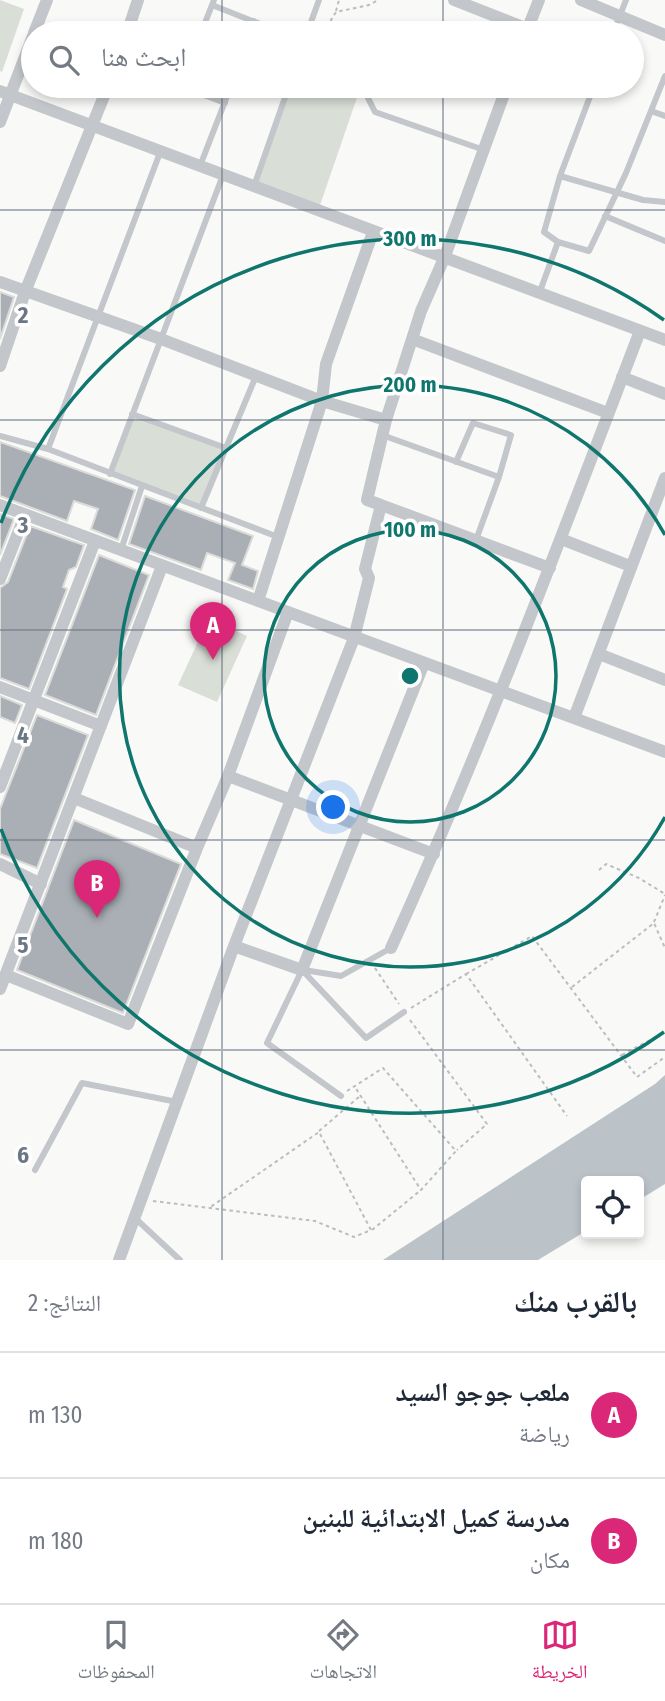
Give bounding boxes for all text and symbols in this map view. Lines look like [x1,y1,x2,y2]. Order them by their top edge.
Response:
search box [21,21,644,98]
icon: search [45,41,83,79]
text: ابحث هنا [101,42,186,73]
text: 300 m [382,226,437,252]
text: 2 [17,301,29,329]
text: 200 m [382,372,437,398]
text: 3 [17,511,29,539]
text: 100 m [384,517,436,543]
pin: A [190,602,236,660]
centre of rings [398,664,422,688]
text: 4 [17,721,29,749]
your location [316,790,350,824]
pin: B [74,860,120,918]
text: 5 [17,931,29,959]
text: 6 [17,1141,29,1169]
map controls [581,1176,644,1239]
button: locate [581,1176,644,1239]
text: بالقرب منك [514,1284,637,1320]
text: النتائج: 2 [28,1289,101,1317]
text: ملعب جوجو السيد [395,1377,570,1408]
text: 130 m [28,1401,82,1429]
text: A [608,1401,620,1429]
text: رياضة [519,1420,570,1448]
text: مدرسة كميل الابتدائية للبنين [302,1503,570,1534]
text: 180 m [28,1527,84,1555]
text: B [608,1527,620,1555]
text: مكان [530,1546,570,1574]
tab: المحفوظات [77,1616,155,1690]
tab: الاتجاهات [309,1616,377,1690]
tab: الخريطة [532,1616,588,1690]

